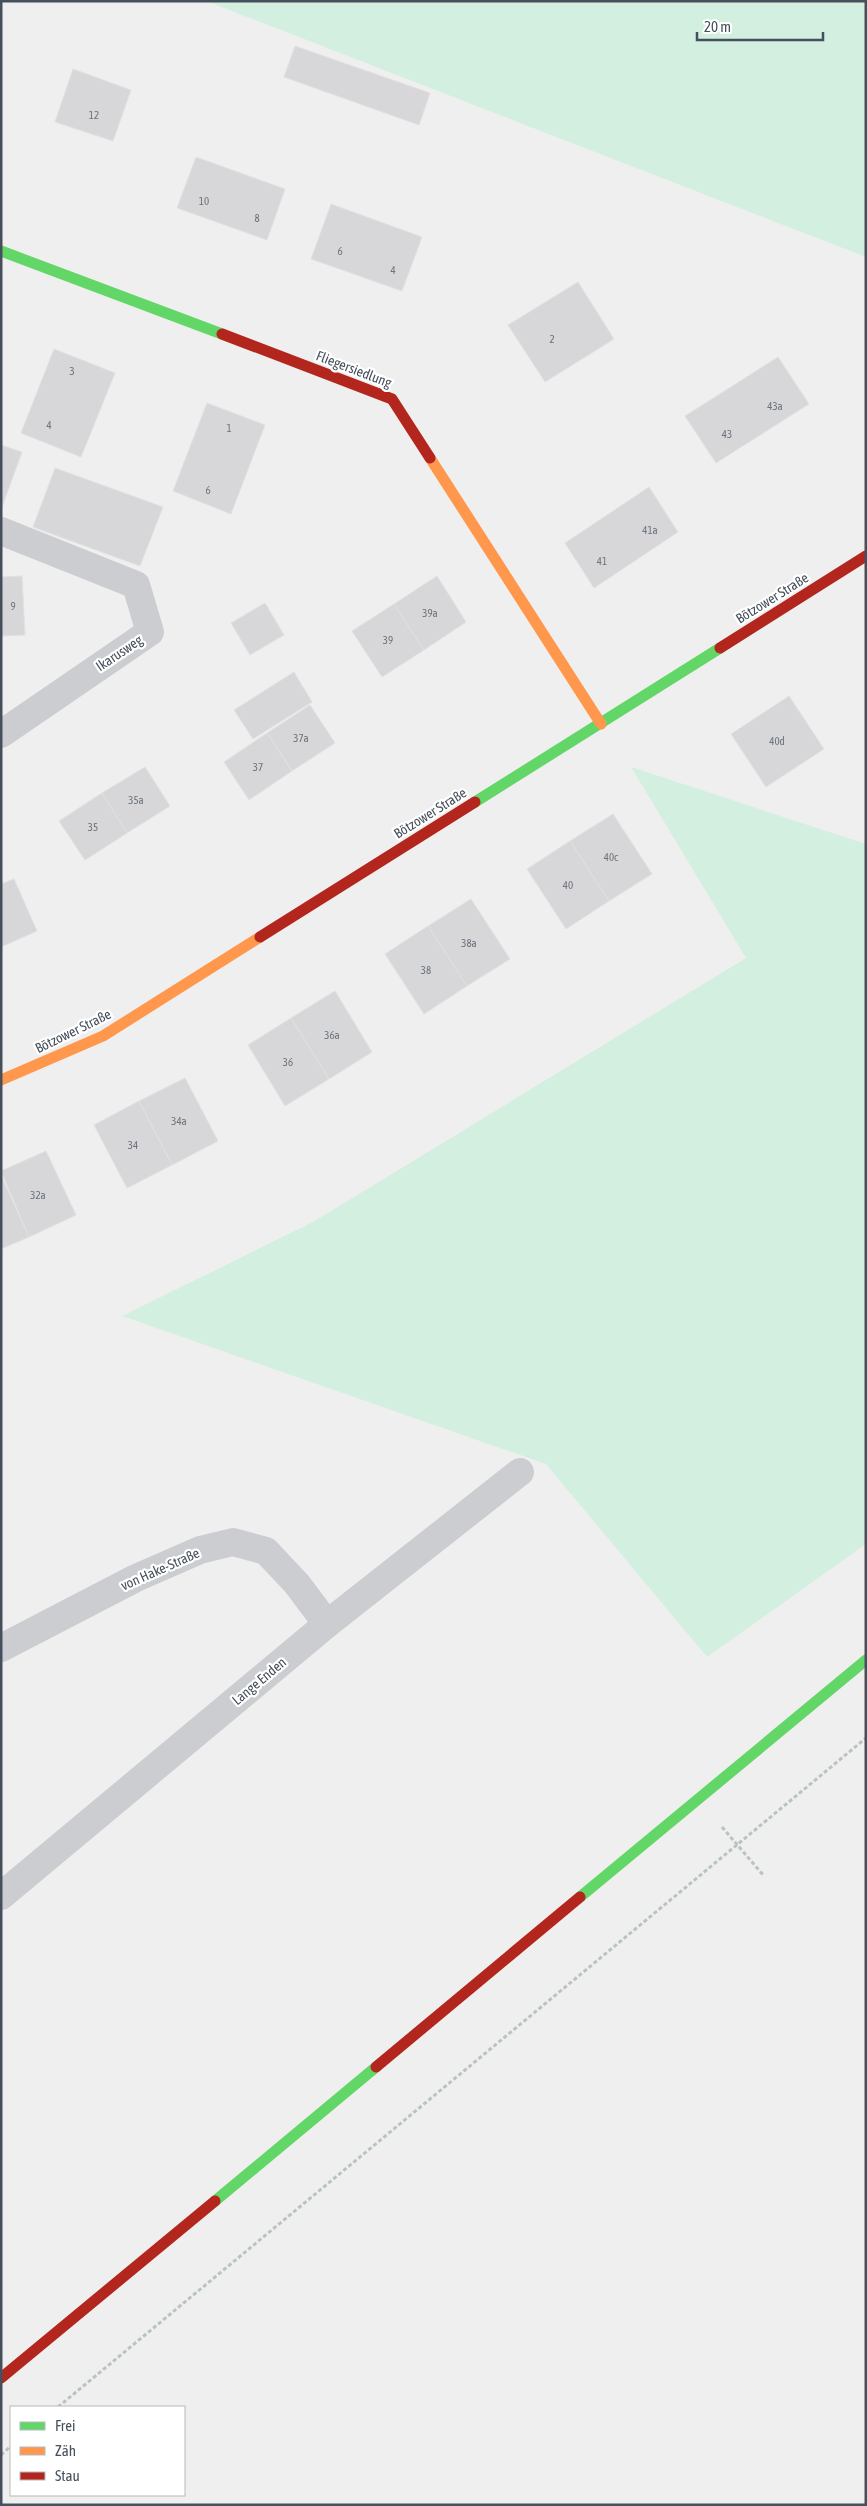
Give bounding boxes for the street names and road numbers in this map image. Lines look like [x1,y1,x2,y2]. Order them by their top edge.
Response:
street label: Fliegersiedlung [314,347,394,391]
street label: Bötzower Straße [733,569,811,627]
street label: Ikarusweg [93,632,145,674]
street label: Bötzower Straße [391,784,469,842]
street label: Bötzower Straße [32,1006,114,1056]
street label: von Hake-Straße [118,1545,202,1593]
street label: Lange Enden [229,1654,289,1708]

